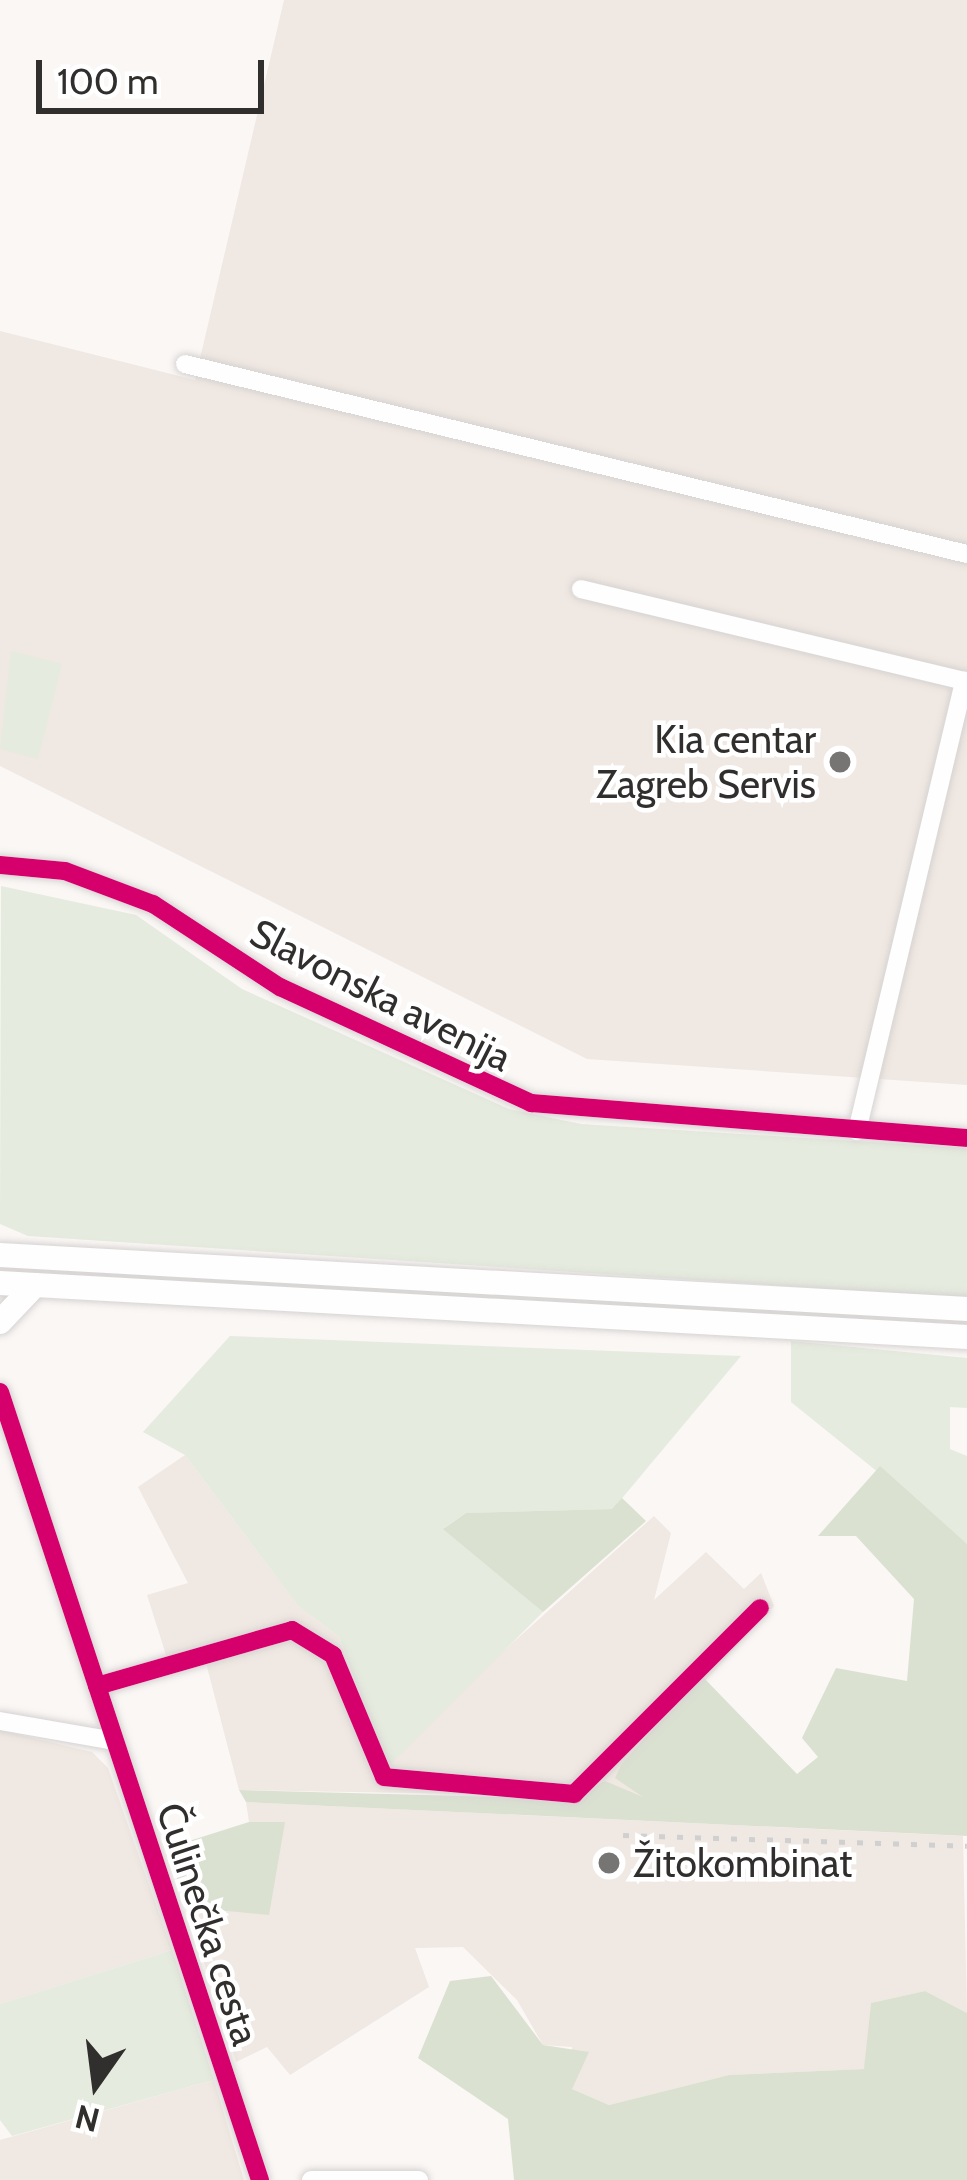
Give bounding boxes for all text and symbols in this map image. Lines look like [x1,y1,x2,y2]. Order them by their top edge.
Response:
scale bar [42,36,270,110]
text: 100 m [57,59,159,103]
place label: Kia centar Zagreb Servis [596,717,816,808]
marker: Kia centar Zagreb Servis [827,749,853,775]
street label: Slavonska avenija [243,909,519,1081]
street label: Čulinečka cesta [147,1797,269,2051]
place label: Žitokombinat [633,1840,852,1886]
marker: Žitokombinat [596,1850,622,1876]
north arrow [36,2024,156,2144]
text: N [71,2097,103,2141]

